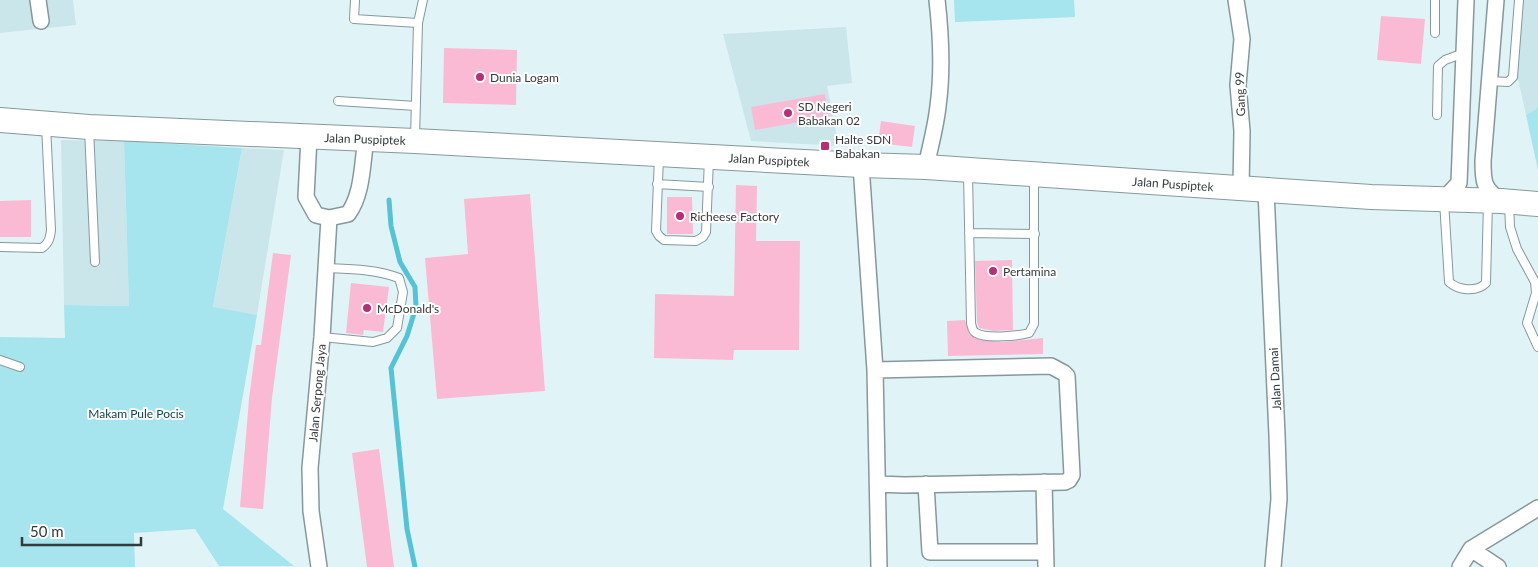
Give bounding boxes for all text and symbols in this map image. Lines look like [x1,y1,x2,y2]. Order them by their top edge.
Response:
place label: Dunia Logam [490,70,559,85]
marker: Dunia Logam [474,71,486,83]
street label: Gang 99 [1232,71,1248,117]
place label: SD Negeri Babakan 02 [798,99,860,128]
marker: SD Negeri Babakan 02 [782,107,794,119]
street label: Jalan Puspiptek [324,130,407,148]
place label: Halte SDN Babakan [835,132,891,161]
marker: Halte SDN Babakan [819,140,831,152]
street label: Jalan Puspiptek [728,150,811,170]
street label: Jalan Puspiptek [1132,174,1215,194]
place label: Richeese Factory [690,209,780,224]
marker: Richeese Factory [674,210,686,222]
place label: Pertamina [1003,264,1056,279]
marker: Pertamina [987,265,999,277]
place label: McDonald's [377,301,439,316]
marker: McDonald's [361,302,373,314]
street label: Jalan Serpong Jaya [305,343,329,443]
street label: Jalan Damai [1266,347,1284,411]
park label: Makam Pule Pocis [88,406,184,421]
scale bar [22,514,141,546]
text: 50 m [30,522,64,540]

